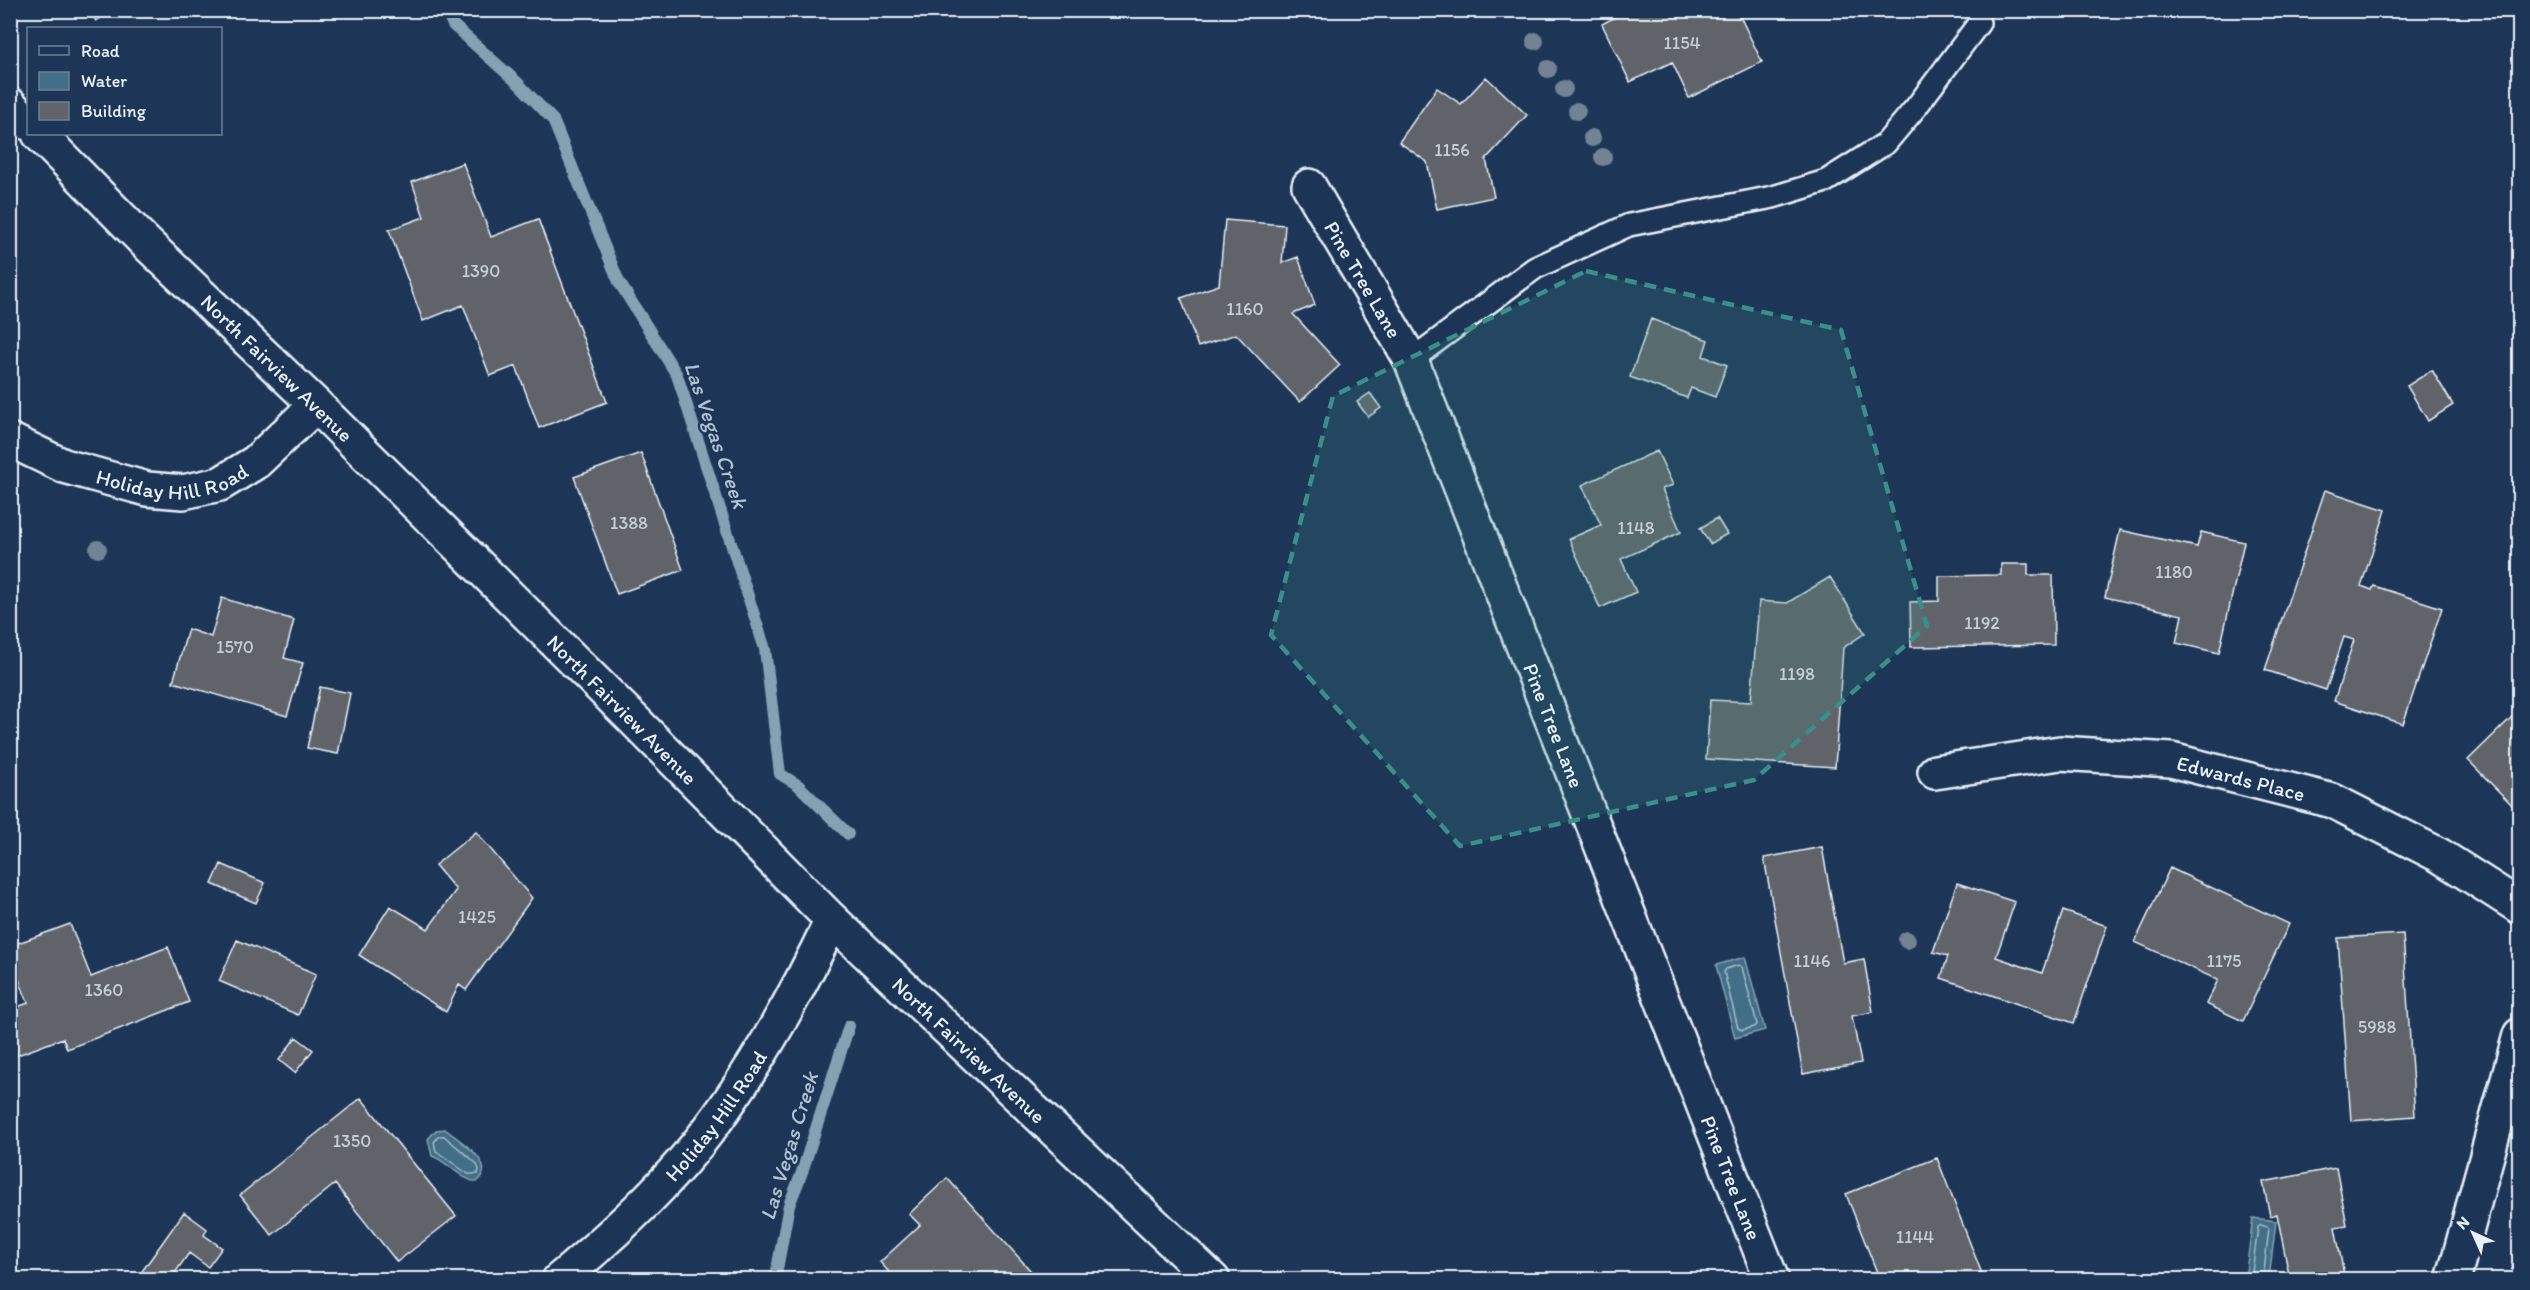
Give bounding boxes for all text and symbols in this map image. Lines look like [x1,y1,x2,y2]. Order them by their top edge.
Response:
legend [27,27,222,135]
house number: 1154 [1664,32,1701,54]
text: Road [81,40,120,62]
text: Water [81,70,127,92]
text: Building [81,100,147,122]
house number: 1156 [1434,139,1470,161]
street label: Pine Tree Lane [1320,216,1408,342]
house number: 1390 [462,260,500,282]
street label: North Fairview Avenue [196,289,358,447]
house number: 1160 [1226,298,1264,320]
water label: Las Vegas Creek [678,358,754,514]
street label: Holiday Hill Road [93,457,253,504]
house number: 1388 [610,512,648,534]
house number: 1148 [1617,517,1655,539]
house number: 1180 [2155,561,2193,583]
house number: 1192 [1964,612,2000,634]
street label: North Fairview Avenue [542,629,703,789]
house number: 1570 [216,636,254,658]
street label: Pine Tree Lane [1519,659,1590,791]
house number: 1198 [1779,663,1815,685]
street label: Edwards Place [2174,750,2308,806]
house number: 1425 [458,906,496,928]
house number: 1146 [1793,950,1831,972]
house number: 1175 [2206,950,2242,972]
street label: North Fairview Avenue [887,971,1051,1128]
house number: 1360 [85,979,123,1001]
house number: 5988 [2358,1016,2396,1038]
street label: Holiday Hill Road [659,1045,772,1186]
water label: Las Vegas Creek [754,1067,825,1223]
street label: Pine Tree Lane [1696,1112,1767,1243]
house number: 1350 [333,1130,371,1152]
north arrow [2443,1203,2503,1263]
text: N [2452,1212,2473,1233]
house number: 1144 [1896,1226,1934,1248]

